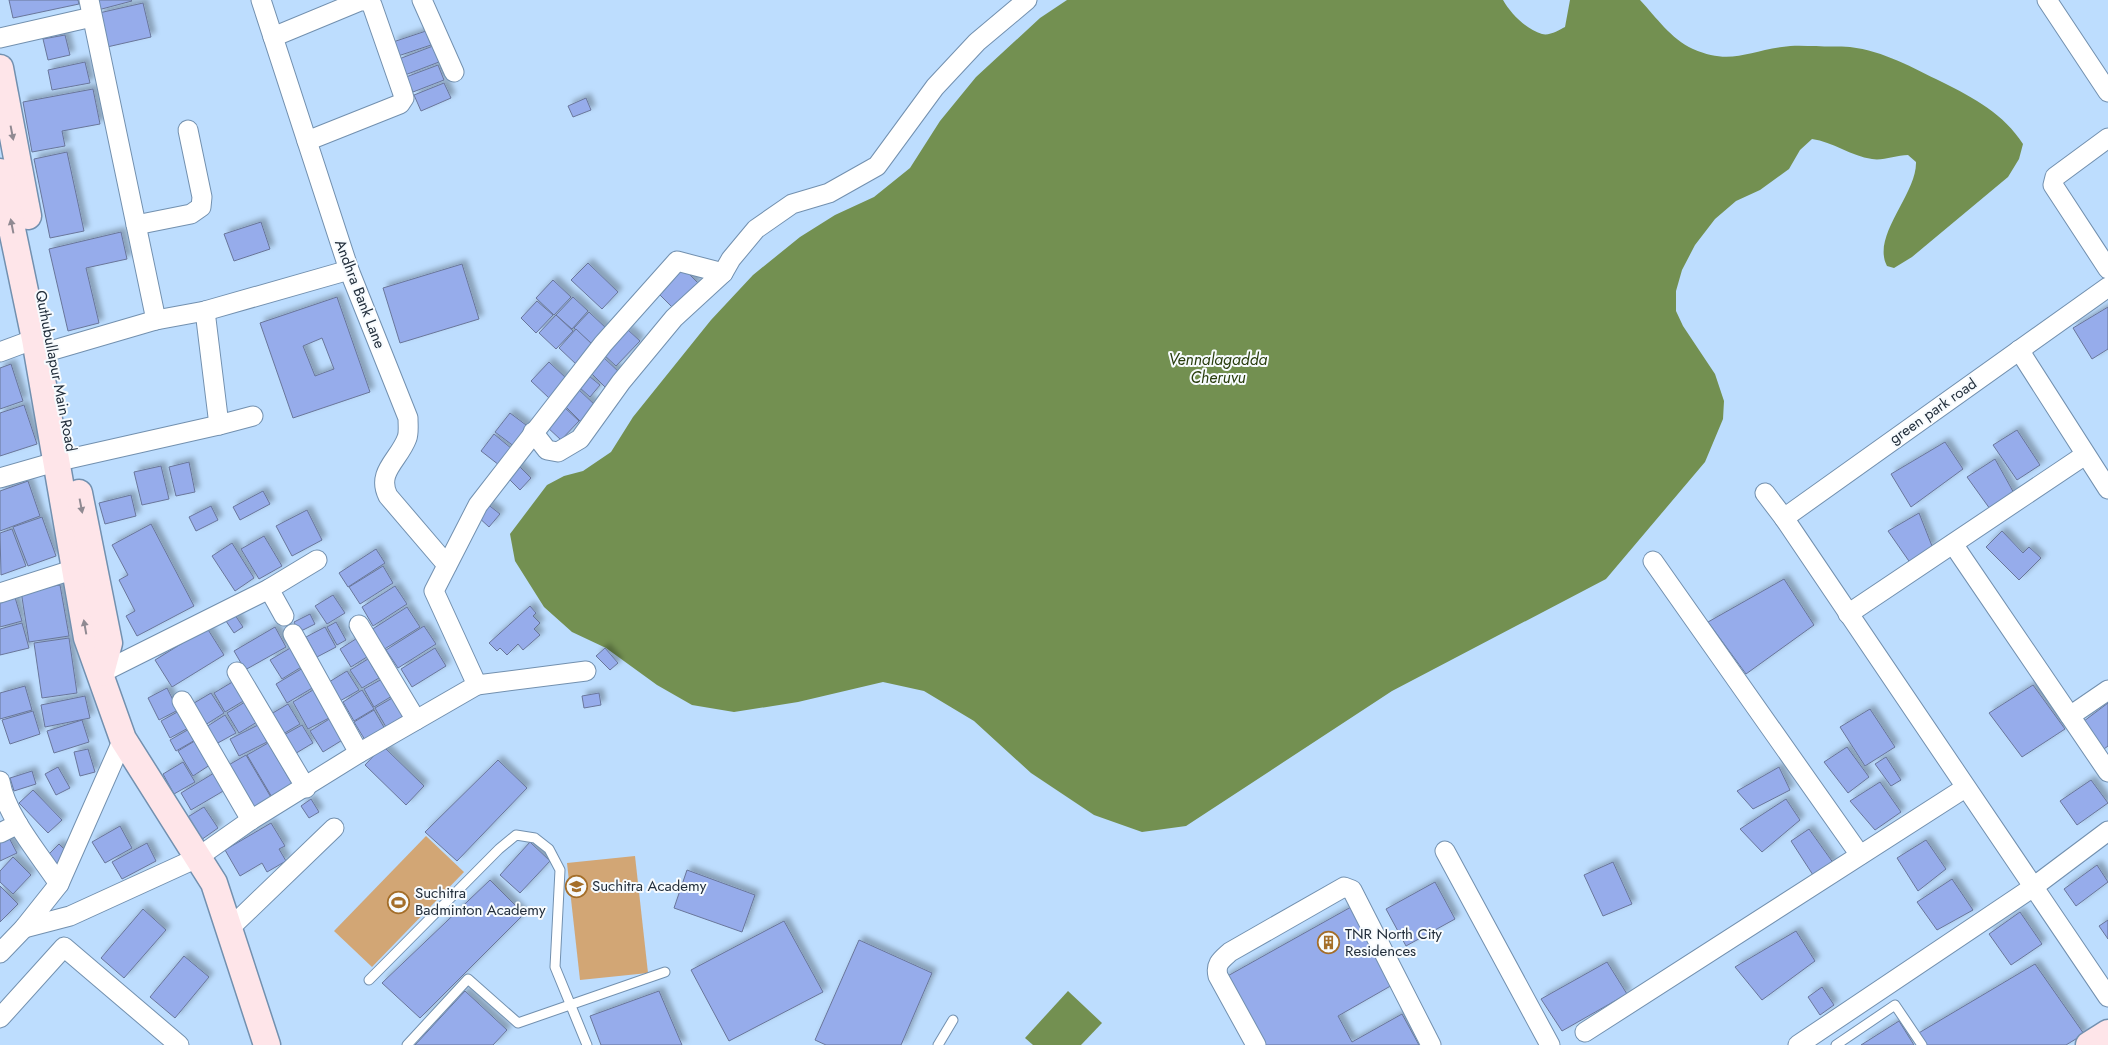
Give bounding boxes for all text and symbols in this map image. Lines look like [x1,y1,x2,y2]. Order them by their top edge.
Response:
one-way arrow [9,125,17,141]
one-way arrow [8,218,16,234]
street label: Andhra Bank Lane [329,236,391,352]
street label: Quthubullapur Main Road [30,289,82,453]
water label: Vennalagadda Cheruvu [1169,348,1268,389]
street label: green park road [1885,373,1981,449]
one-way arrow [78,498,86,514]
one-way arrow [81,619,89,635]
school or university icon: Suchitra Academy [564,874,588,898]
place label: Suchitra Academy [592,875,707,897]
place label: Suchitra Badminton Academy [415,882,546,921]
sports icon: Suchitra Badminton Academy [387,890,411,914]
place label: TNR North City Residences [1345,923,1442,962]
building icon: TNR North City Residences [1317,931,1341,955]

